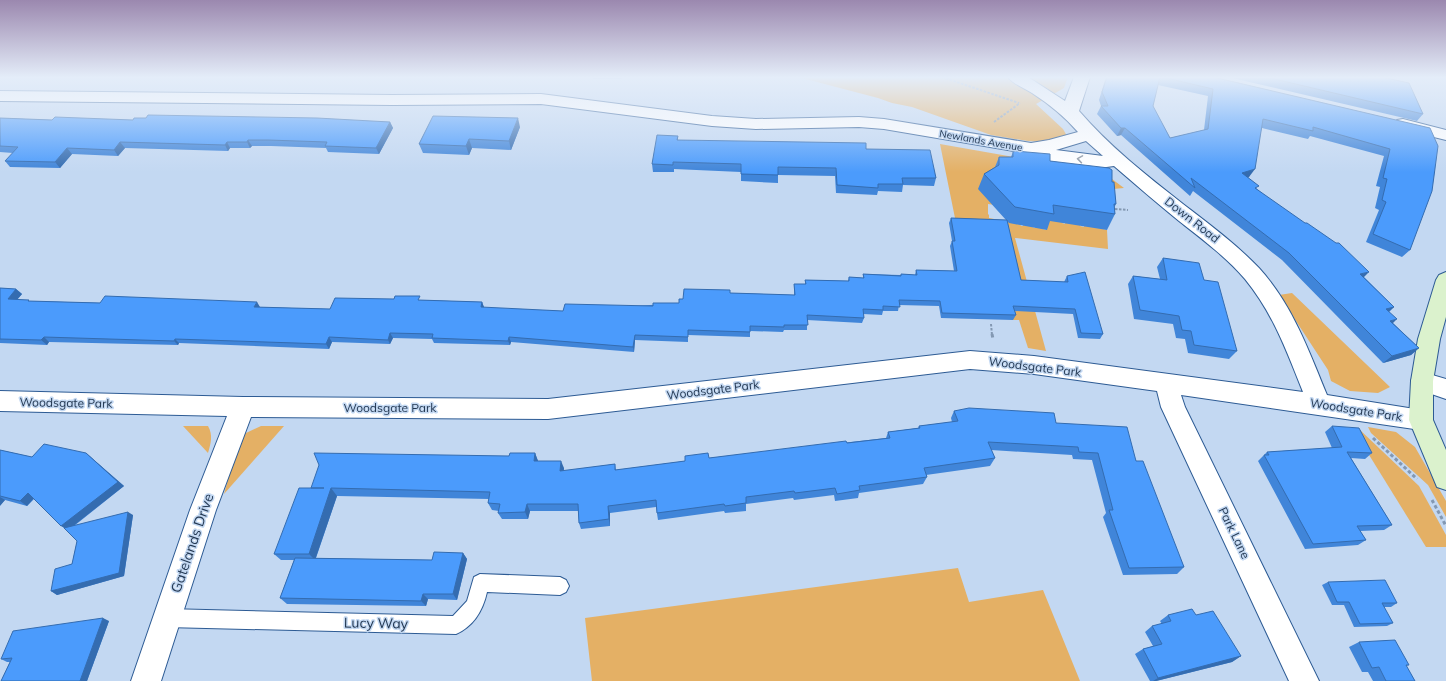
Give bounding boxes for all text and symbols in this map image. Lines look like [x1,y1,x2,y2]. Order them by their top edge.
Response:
street label: Newlands Avenue [938,127,1023,154]
one-way arrow [1077,155,1083,164]
street label: Down Road [1162,193,1223,246]
street label: Woodsgate Park [988,353,1083,380]
street label: Woodsgate Park [666,376,761,403]
street label: Woodsgate Park [19,394,113,411]
street label: Woodsgate Park [1309,395,1404,424]
street label: Woodsgate Park [344,400,437,415]
street label: Gatelands Drive [167,491,217,595]
street label: Park Lane [1215,504,1253,561]
street label: Lucy Way [344,613,409,633]

